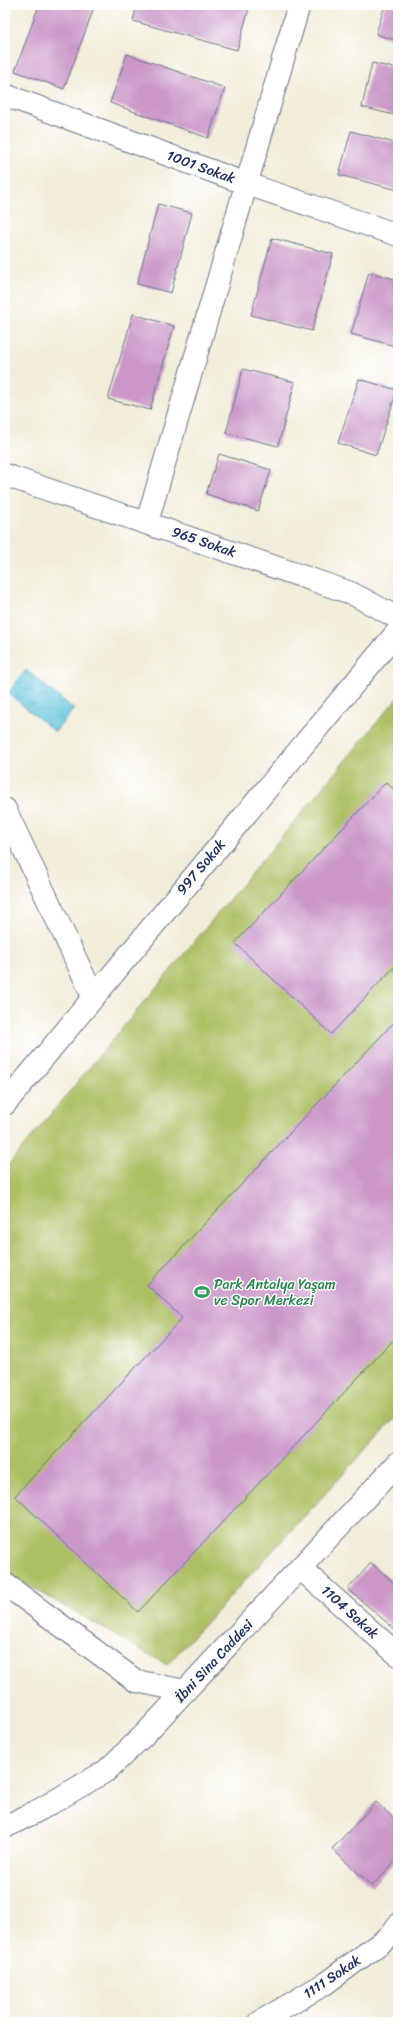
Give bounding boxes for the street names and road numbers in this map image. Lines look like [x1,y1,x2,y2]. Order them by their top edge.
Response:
street label: 1001 Sokak [163,143,239,191]
street label: 965 Sokak [168,519,240,565]
street label: 997 Sokak [170,833,232,901]
street label: 1104 Sokak [315,1579,385,1645]
street label: İbni Sina Caddesi [168,1613,260,1709]
street label: 1111 Sokak [298,1948,367,2006]

